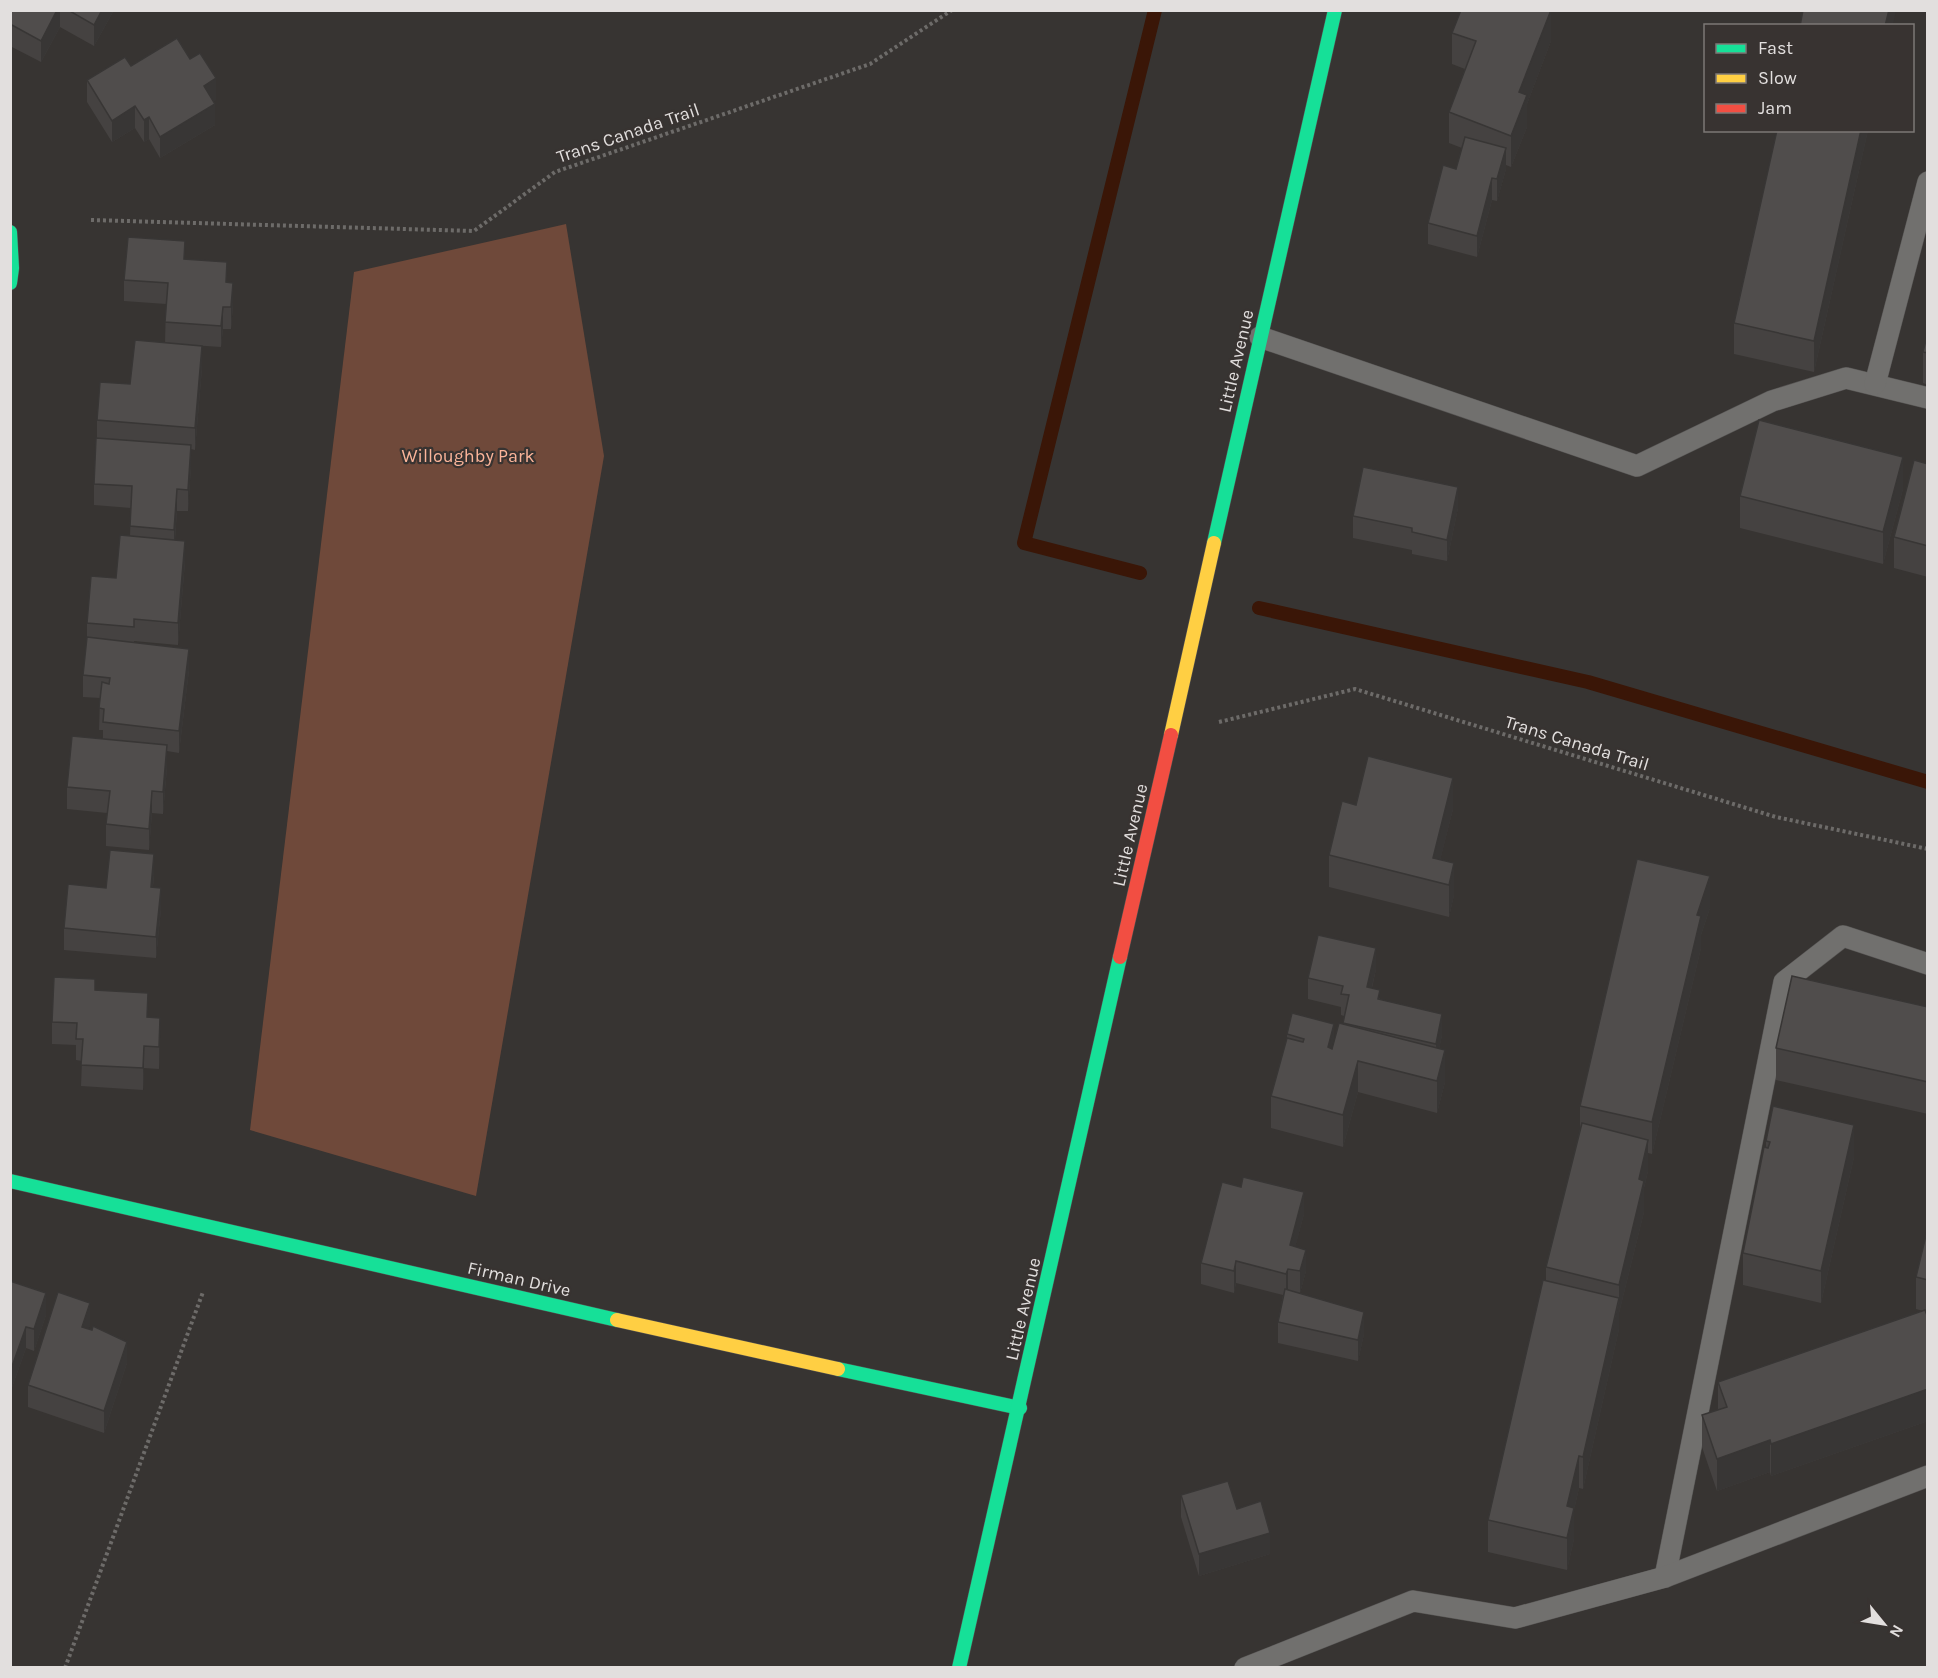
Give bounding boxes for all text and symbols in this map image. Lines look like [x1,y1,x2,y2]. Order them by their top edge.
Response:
legend [1704,24,1914,132]
text: Fast [1758,37,1793,59]
text: Slow [1758,67,1797,89]
text: Jam [1758,97,1792,119]
street label: Trans Canada Trail [554,98,702,168]
street label: Little Avenue [1213,307,1259,415]
park label: Willoughby Park [401,445,535,467]
street label: Trans Canada Trail [1502,711,1652,775]
street label: Little Avenue [1107,781,1153,889]
street label: Little Avenue [1000,1255,1046,1363]
street label: Firman Drive [465,1256,573,1302]
north arrow [1854,1594,1914,1654]
text: N [1885,1622,1908,1641]

